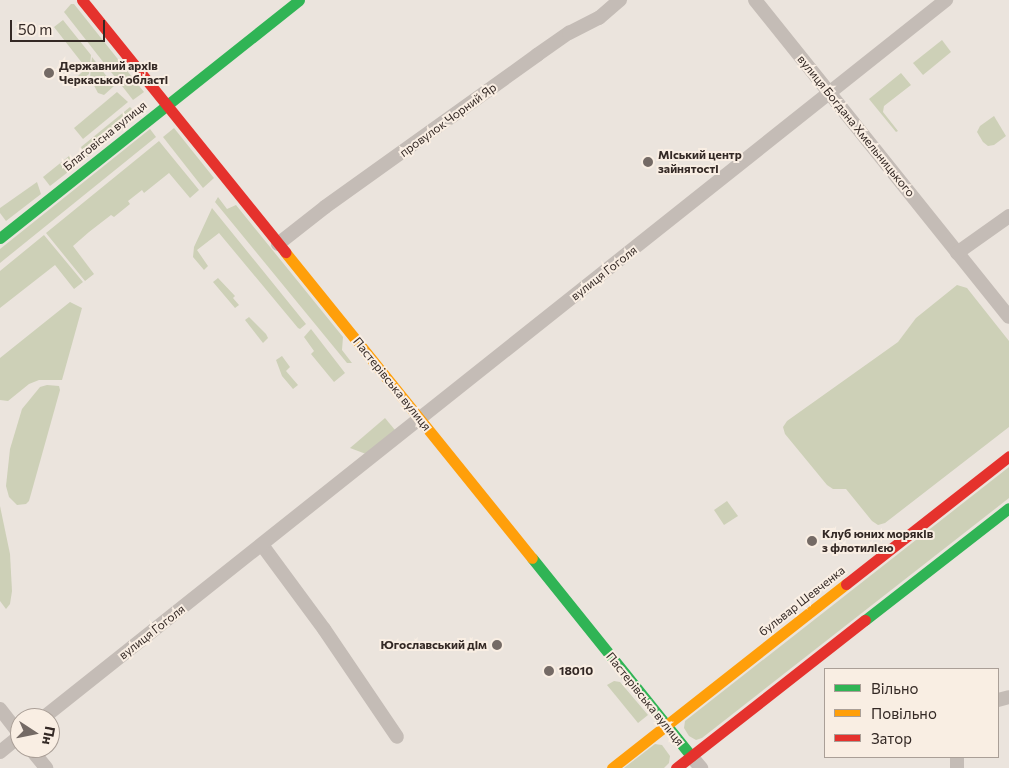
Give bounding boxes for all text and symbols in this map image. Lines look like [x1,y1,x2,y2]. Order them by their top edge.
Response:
scale bar [12,10,108,42]
text: 50 m [18,20,52,38]
street label: вулиця Богдана Хмельницького [794,52,918,200]
place label: Державний архів Черкаської області [59,59,168,87]
marker: Державний архів Черкаської області [43,67,55,79]
street label: провулок Чорний Яр [397,80,499,160]
street label: Благовісна вулиця [60,98,150,174]
place label: Міський центр зайнятості [658,148,742,176]
marker: Міський центр зайнятості [642,156,654,168]
street label: вулиця Гоголя [568,243,640,303]
street label: Пастерівська вулиця [350,334,434,434]
place label: Клуб юних моряків з флотилією [822,527,933,555]
marker: Клуб юних моряків з флотилією [806,535,818,547]
street label: бульвар Шевченка [756,563,848,639]
street label: вулиця Гоголя [116,602,188,662]
place label: Югославський дім [381,638,487,652]
marker: Югославський дім [491,639,503,651]
street label: Пастерівська вулиця [603,649,687,749]
place label: 18010 [559,664,593,678]
marker: 18010 [543,665,555,677]
legend [824,668,999,758]
text: Вільно [871,679,918,697]
text: Повільно [871,704,937,722]
north arrow [10,708,60,758]
text: Пн [39,725,59,746]
text: Затор [871,729,912,747]

